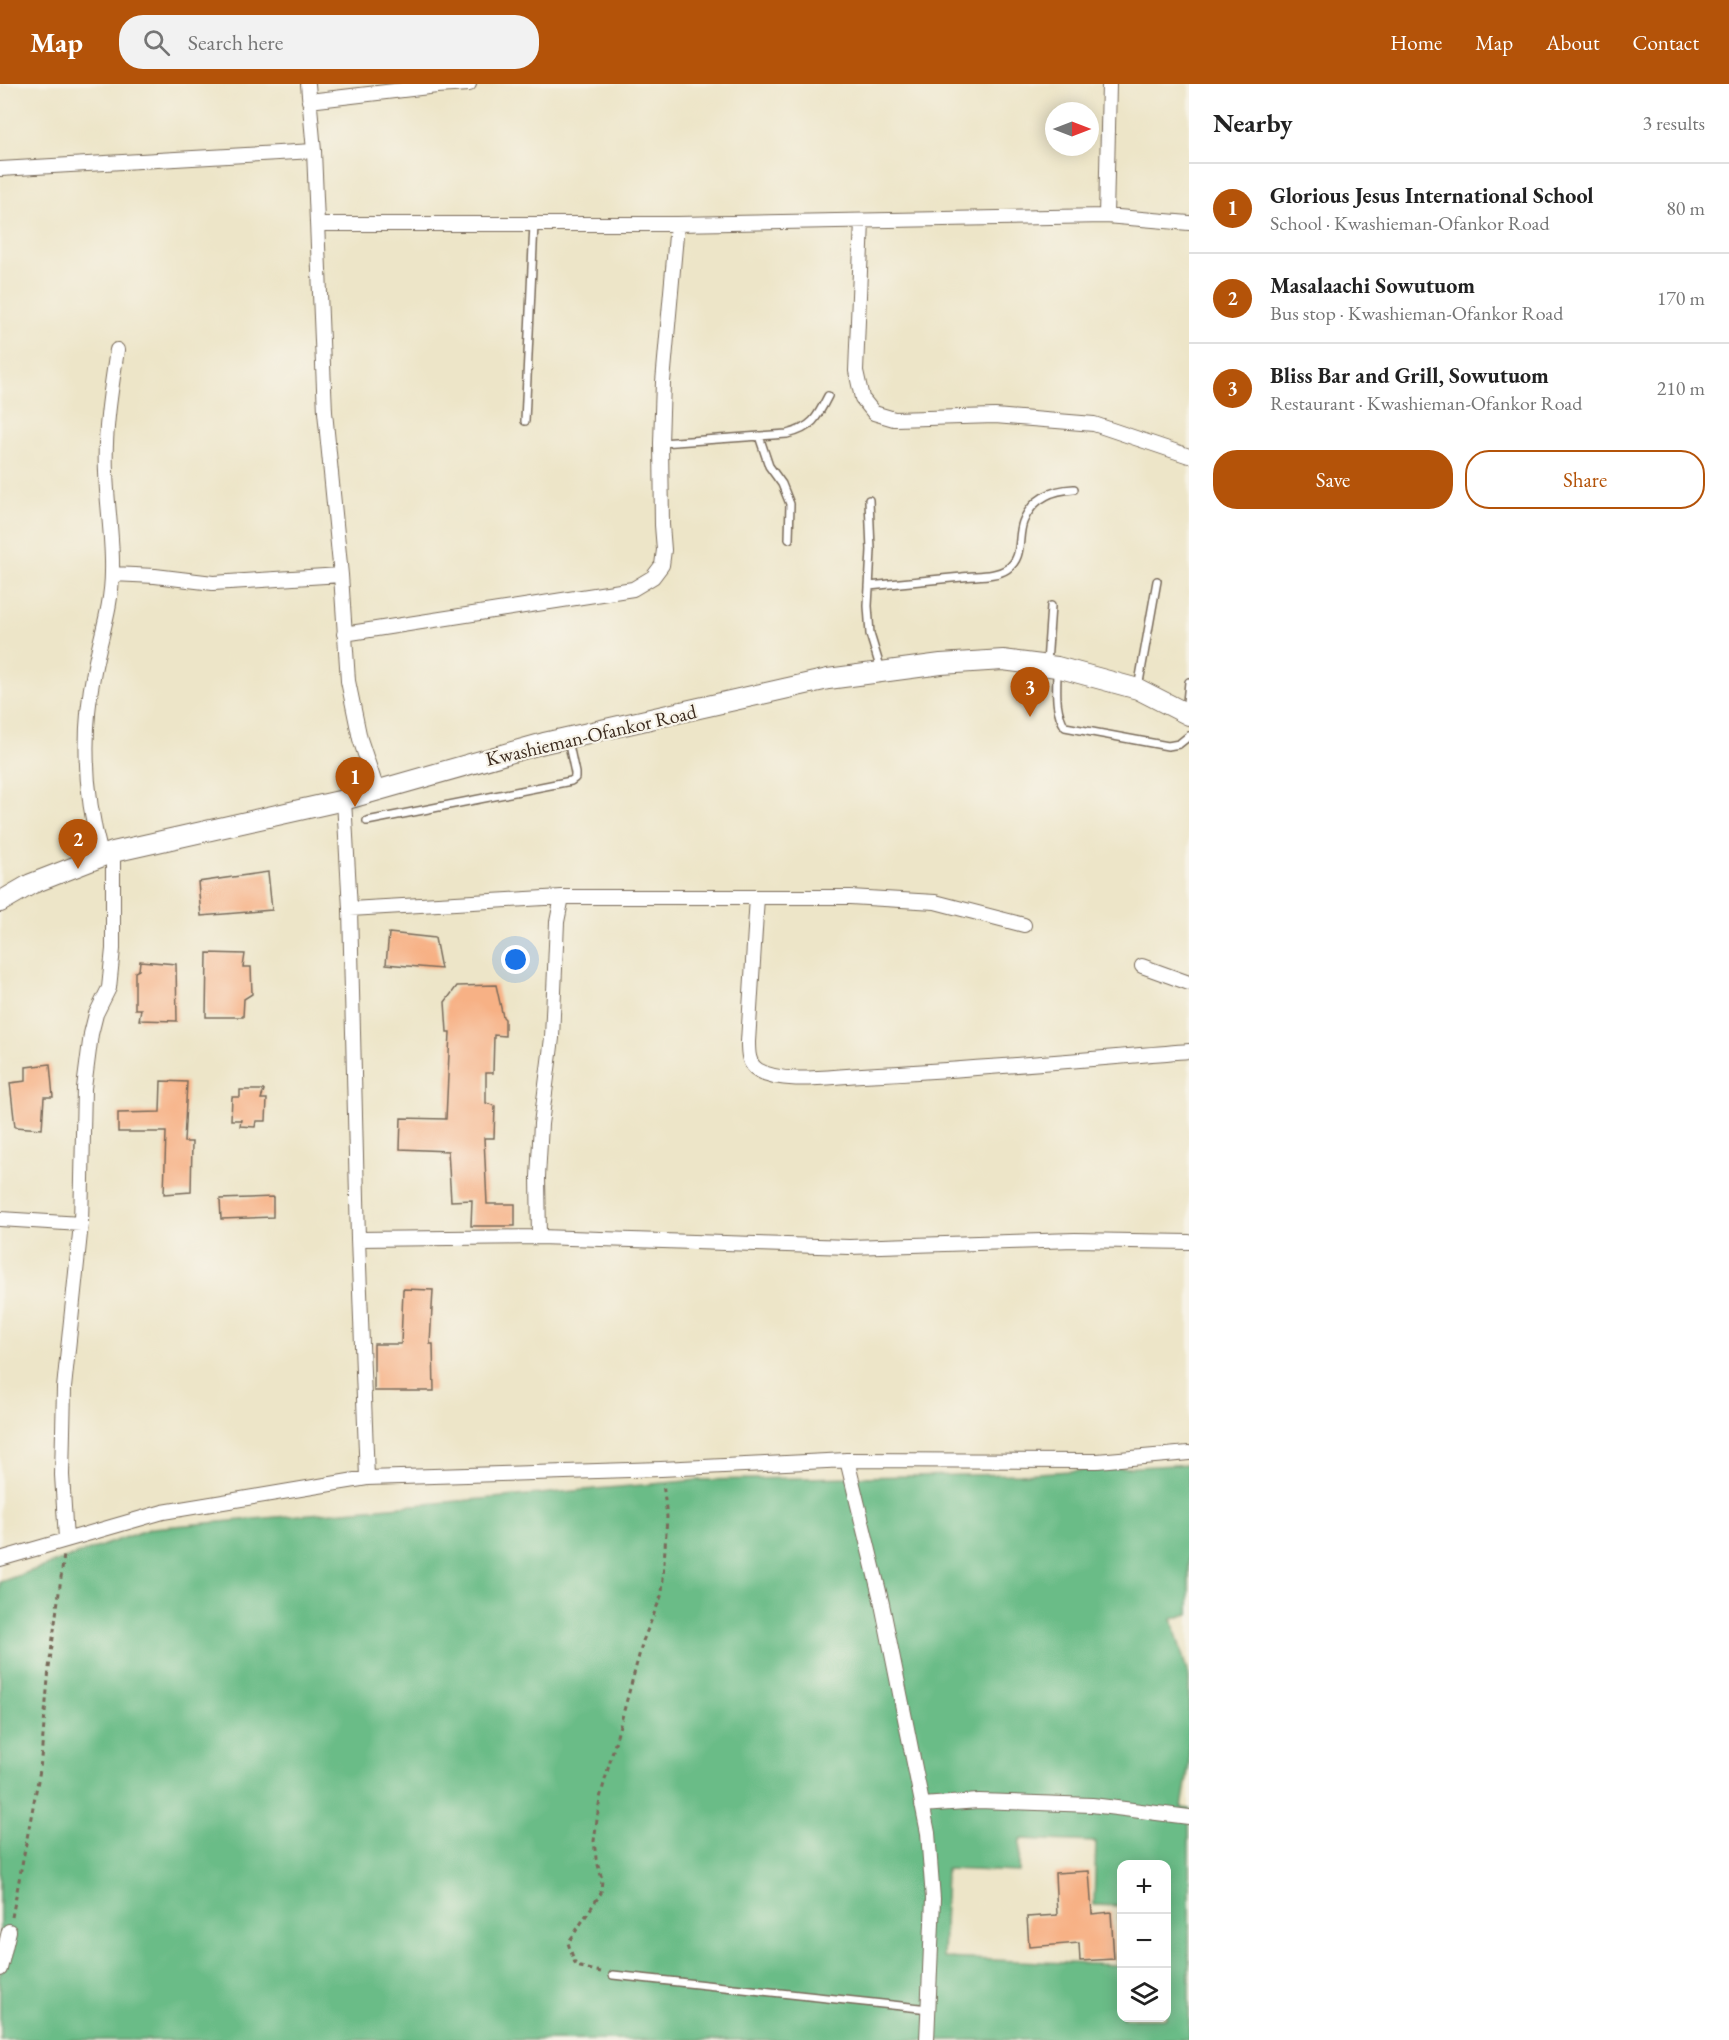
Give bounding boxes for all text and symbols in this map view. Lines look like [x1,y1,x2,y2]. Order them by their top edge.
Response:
search box [119,15,539,69]
text: Map [30,24,83,60]
icon: search [140,26,173,59]
text: Search here [188,28,283,57]
text: Home [1390,29,1442,56]
text: Map [1475,29,1513,56]
text: About [1546,29,1599,56]
text: Contact [1632,29,1699,56]
north arrow [1045,102,1099,156]
text: Nearby [1213,106,1293,140]
text: 3 results [1642,110,1705,136]
text: Glorious Jesus International School [1270,181,1593,210]
text: 1 [1227,195,1238,221]
text: 80 m [1666,195,1705,221]
text: School · Kwashieman-Ofankor Road [1270,210,1550,236]
text: Masalaachi Sowutuom [1270,271,1475,300]
text: 2 [1227,285,1238,311]
text: 170 m [1657,285,1705,311]
text: Bus stop · Kwashieman-Ofankor Road [1270,300,1563,326]
text: Bliss Bar and Grill, Sowutuom [1270,361,1549,390]
text: 3 [1227,375,1238,401]
text: 210 m [1657,375,1705,401]
text: Restaurant · Kwashieman-Ofankor Road [1270,390,1582,416]
button: Save [1213,450,1453,509]
button: Share [1465,450,1705,509]
pin: 3 [1010,668,1050,717]
street label: Kwashieman-Ofankor Road [483,698,700,772]
pin: 1 [336,758,374,807]
pin: 2 [58,820,98,869]
your location [501,945,530,974]
map controls [1117,1860,1171,2022]
button: + [1117,1860,1171,1914]
button: − [1117,1914,1171,1968]
button: layers [1117,1968,1171,2022]

